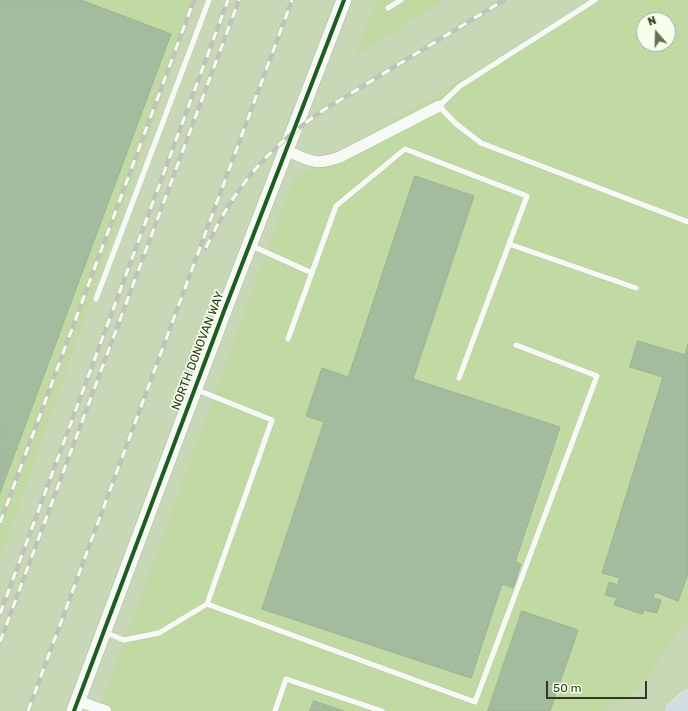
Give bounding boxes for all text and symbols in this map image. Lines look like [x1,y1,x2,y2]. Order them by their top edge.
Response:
north arrow [636,12,676,52]
text: N [646,14,658,29]
street label: NORTH DONOVAN WAY [169,290,227,412]
scale bar [548,673,649,699]
text: 50 m [553,681,581,695]

